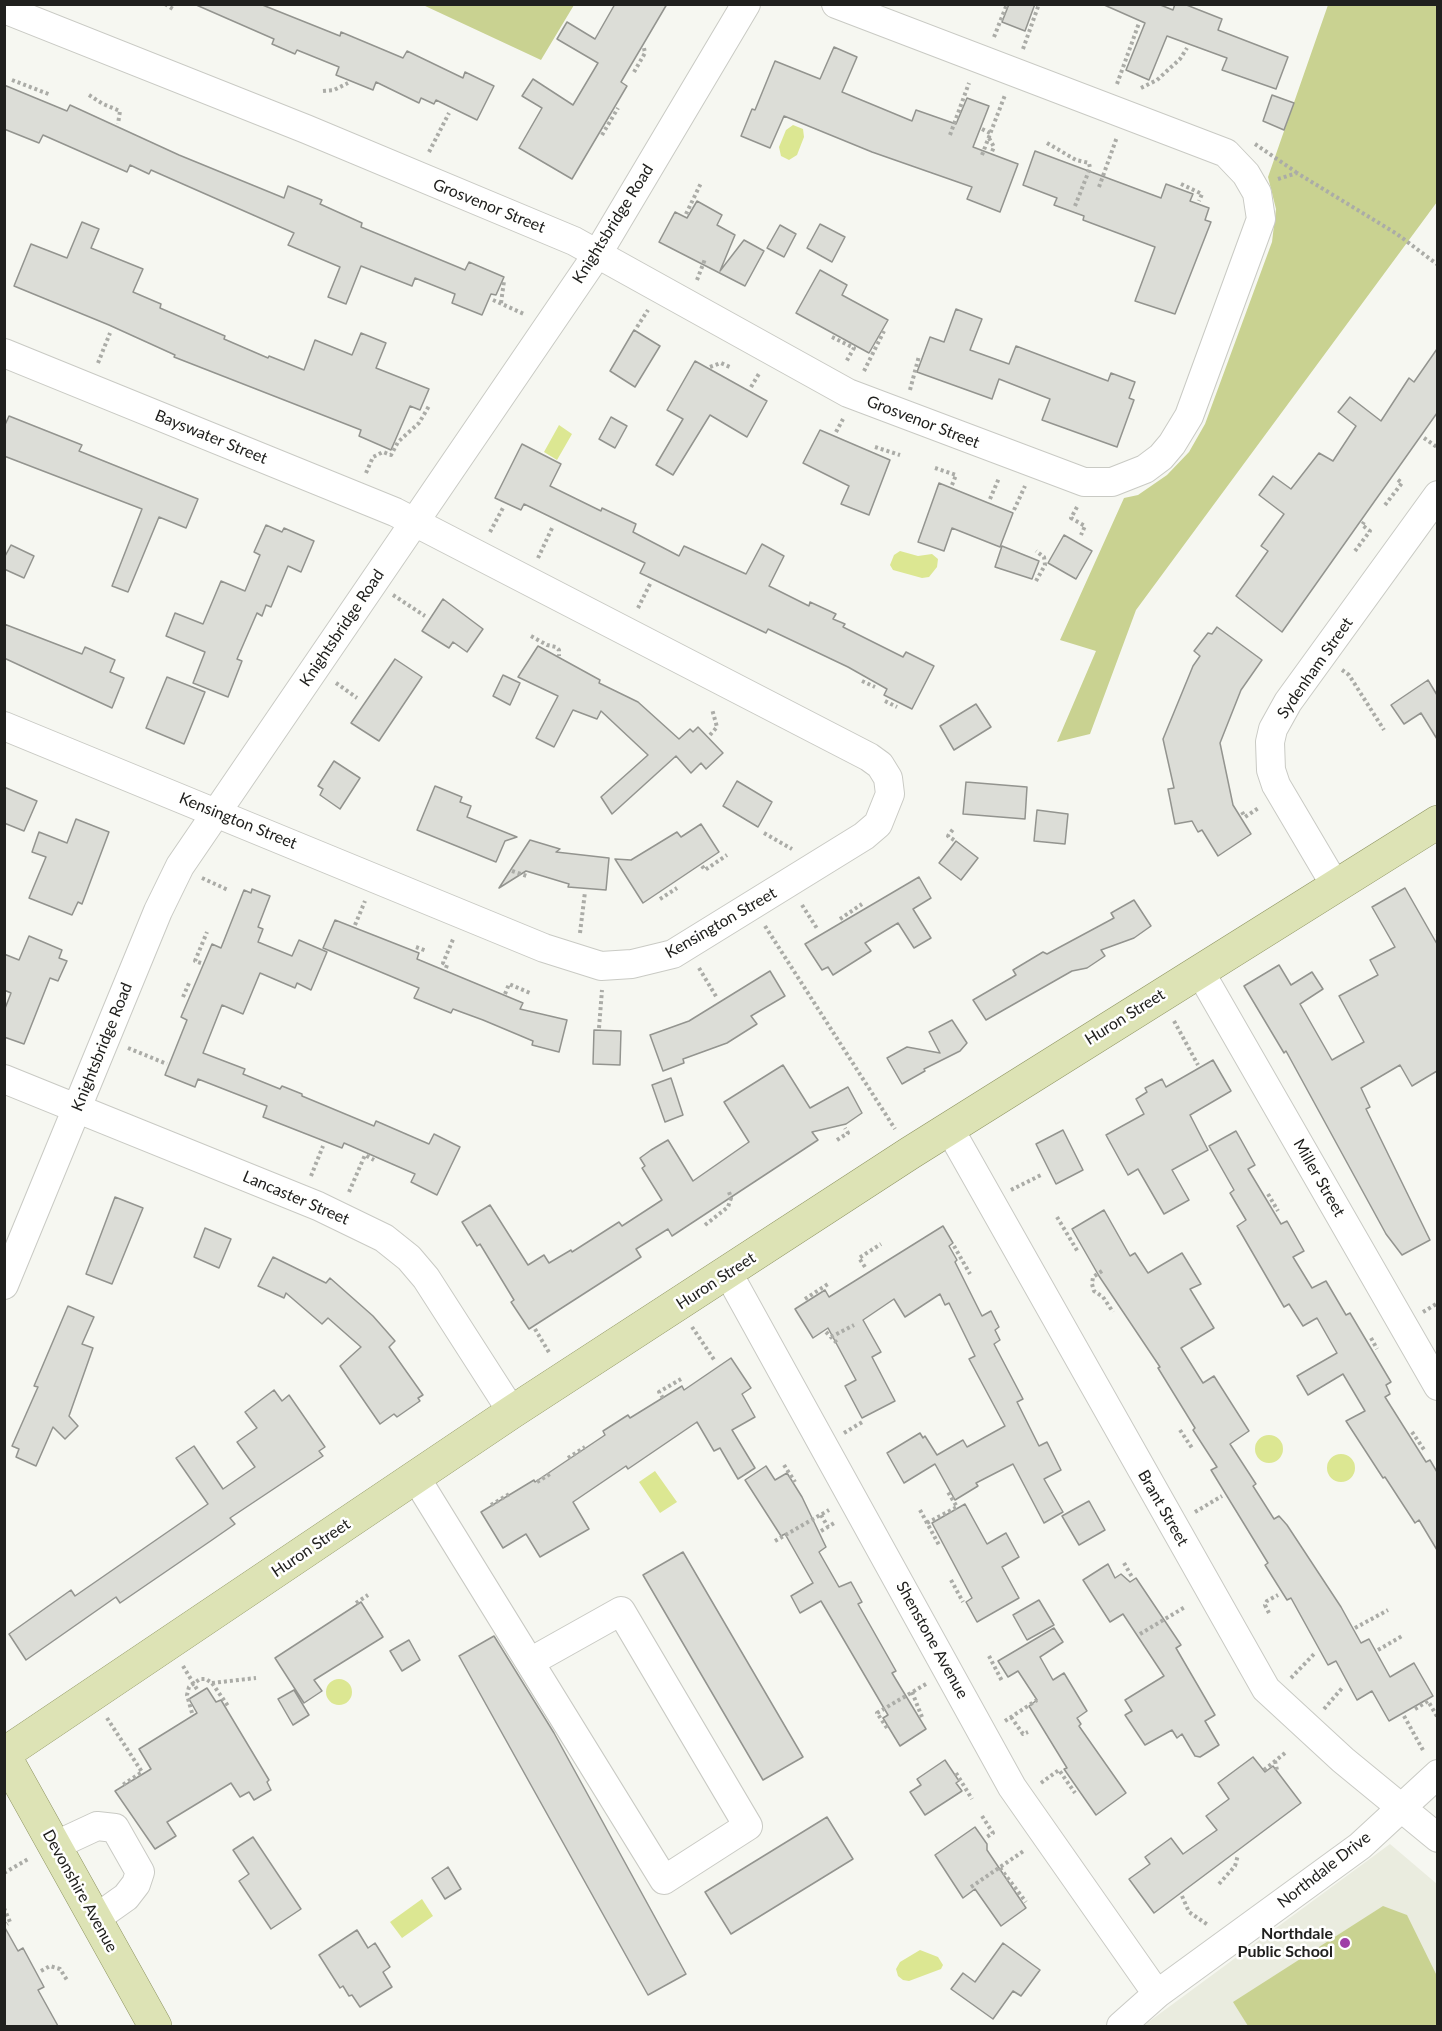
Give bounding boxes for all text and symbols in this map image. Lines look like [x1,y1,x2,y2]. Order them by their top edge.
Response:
street label: Knightsbridge Road [569,161,657,287]
street label: Grosvenor Street [430,175,548,237]
street label: Grosvenor Street [864,392,982,452]
street label: Bayswater Street [152,406,270,468]
street label: Knightsbridge Road [296,566,388,690]
street label: Sydenham Street [1273,614,1357,722]
street label: Kensington Street [176,789,300,853]
street label: Kensington Street [662,883,780,963]
street label: Knightsbridge Road [67,980,137,1114]
street label: Huron Street [1081,985,1169,1049]
street label: Miller Street [1289,1136,1349,1220]
street label: Lancaster Street [240,1167,352,1229]
street label: Huron Street [673,1248,759,1314]
street label: Brant Street [1134,1467,1192,1549]
street label: Huron Street [268,1515,354,1581]
street label: Shenstone Avenue [892,1578,972,1702]
street label: Devonshire Avenue [38,1826,122,1956]
street label: Northdale Drive [1274,1828,1374,1912]
place label: Northdale Public School [1238,1924,1333,1962]
marker: Northdale Public School [1338,1936,1352,1950]

